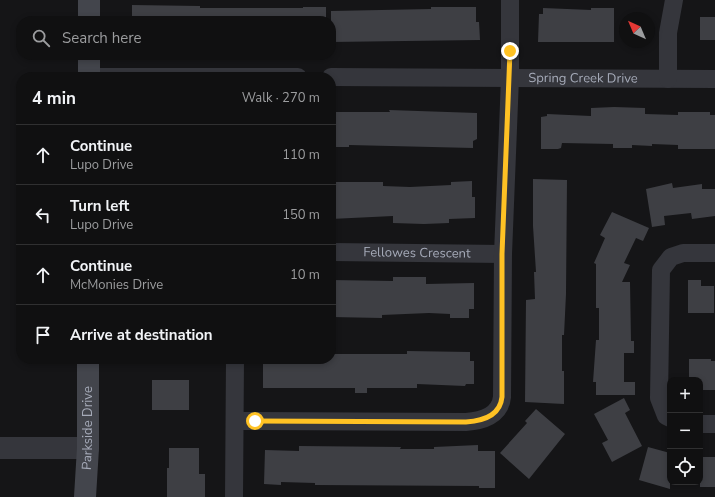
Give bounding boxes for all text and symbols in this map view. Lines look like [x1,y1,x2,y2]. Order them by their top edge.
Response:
north arrow [619,12,655,48]
search box [16,16,336,60]
icon: search [30,27,52,49]
text: Search here [62,28,142,48]
route end [501,42,519,60]
street label: Spring Creek Drive [528,69,638,88]
text: 4 min [32,87,76,110]
text: Walk · 270 m [242,89,320,107]
text: Continue [70,136,132,156]
icon: ahead [32,144,54,166]
text: 110 m [282,146,320,164]
text: Lupo Drive [70,156,133,174]
text: Turn left [70,196,129,216]
icon: left [32,204,54,226]
text: 150 m [282,206,320,224]
text: Lupo Drive [70,216,133,234]
street label: Fellowes Crescent [363,243,471,263]
text: Continue [70,256,132,276]
icon: ahead [32,264,54,286]
text: 10 m [290,266,320,284]
text: McMonies Drive [70,276,163,294]
icon: arrive [32,324,54,346]
text: Arrive at destination [70,325,213,345]
map controls [667,377,703,485]
button: + [667,377,703,413]
street label: Parkside Drive [78,386,97,471]
route start [246,412,264,430]
button: − [667,413,703,449]
button: locate [667,449,703,485]

